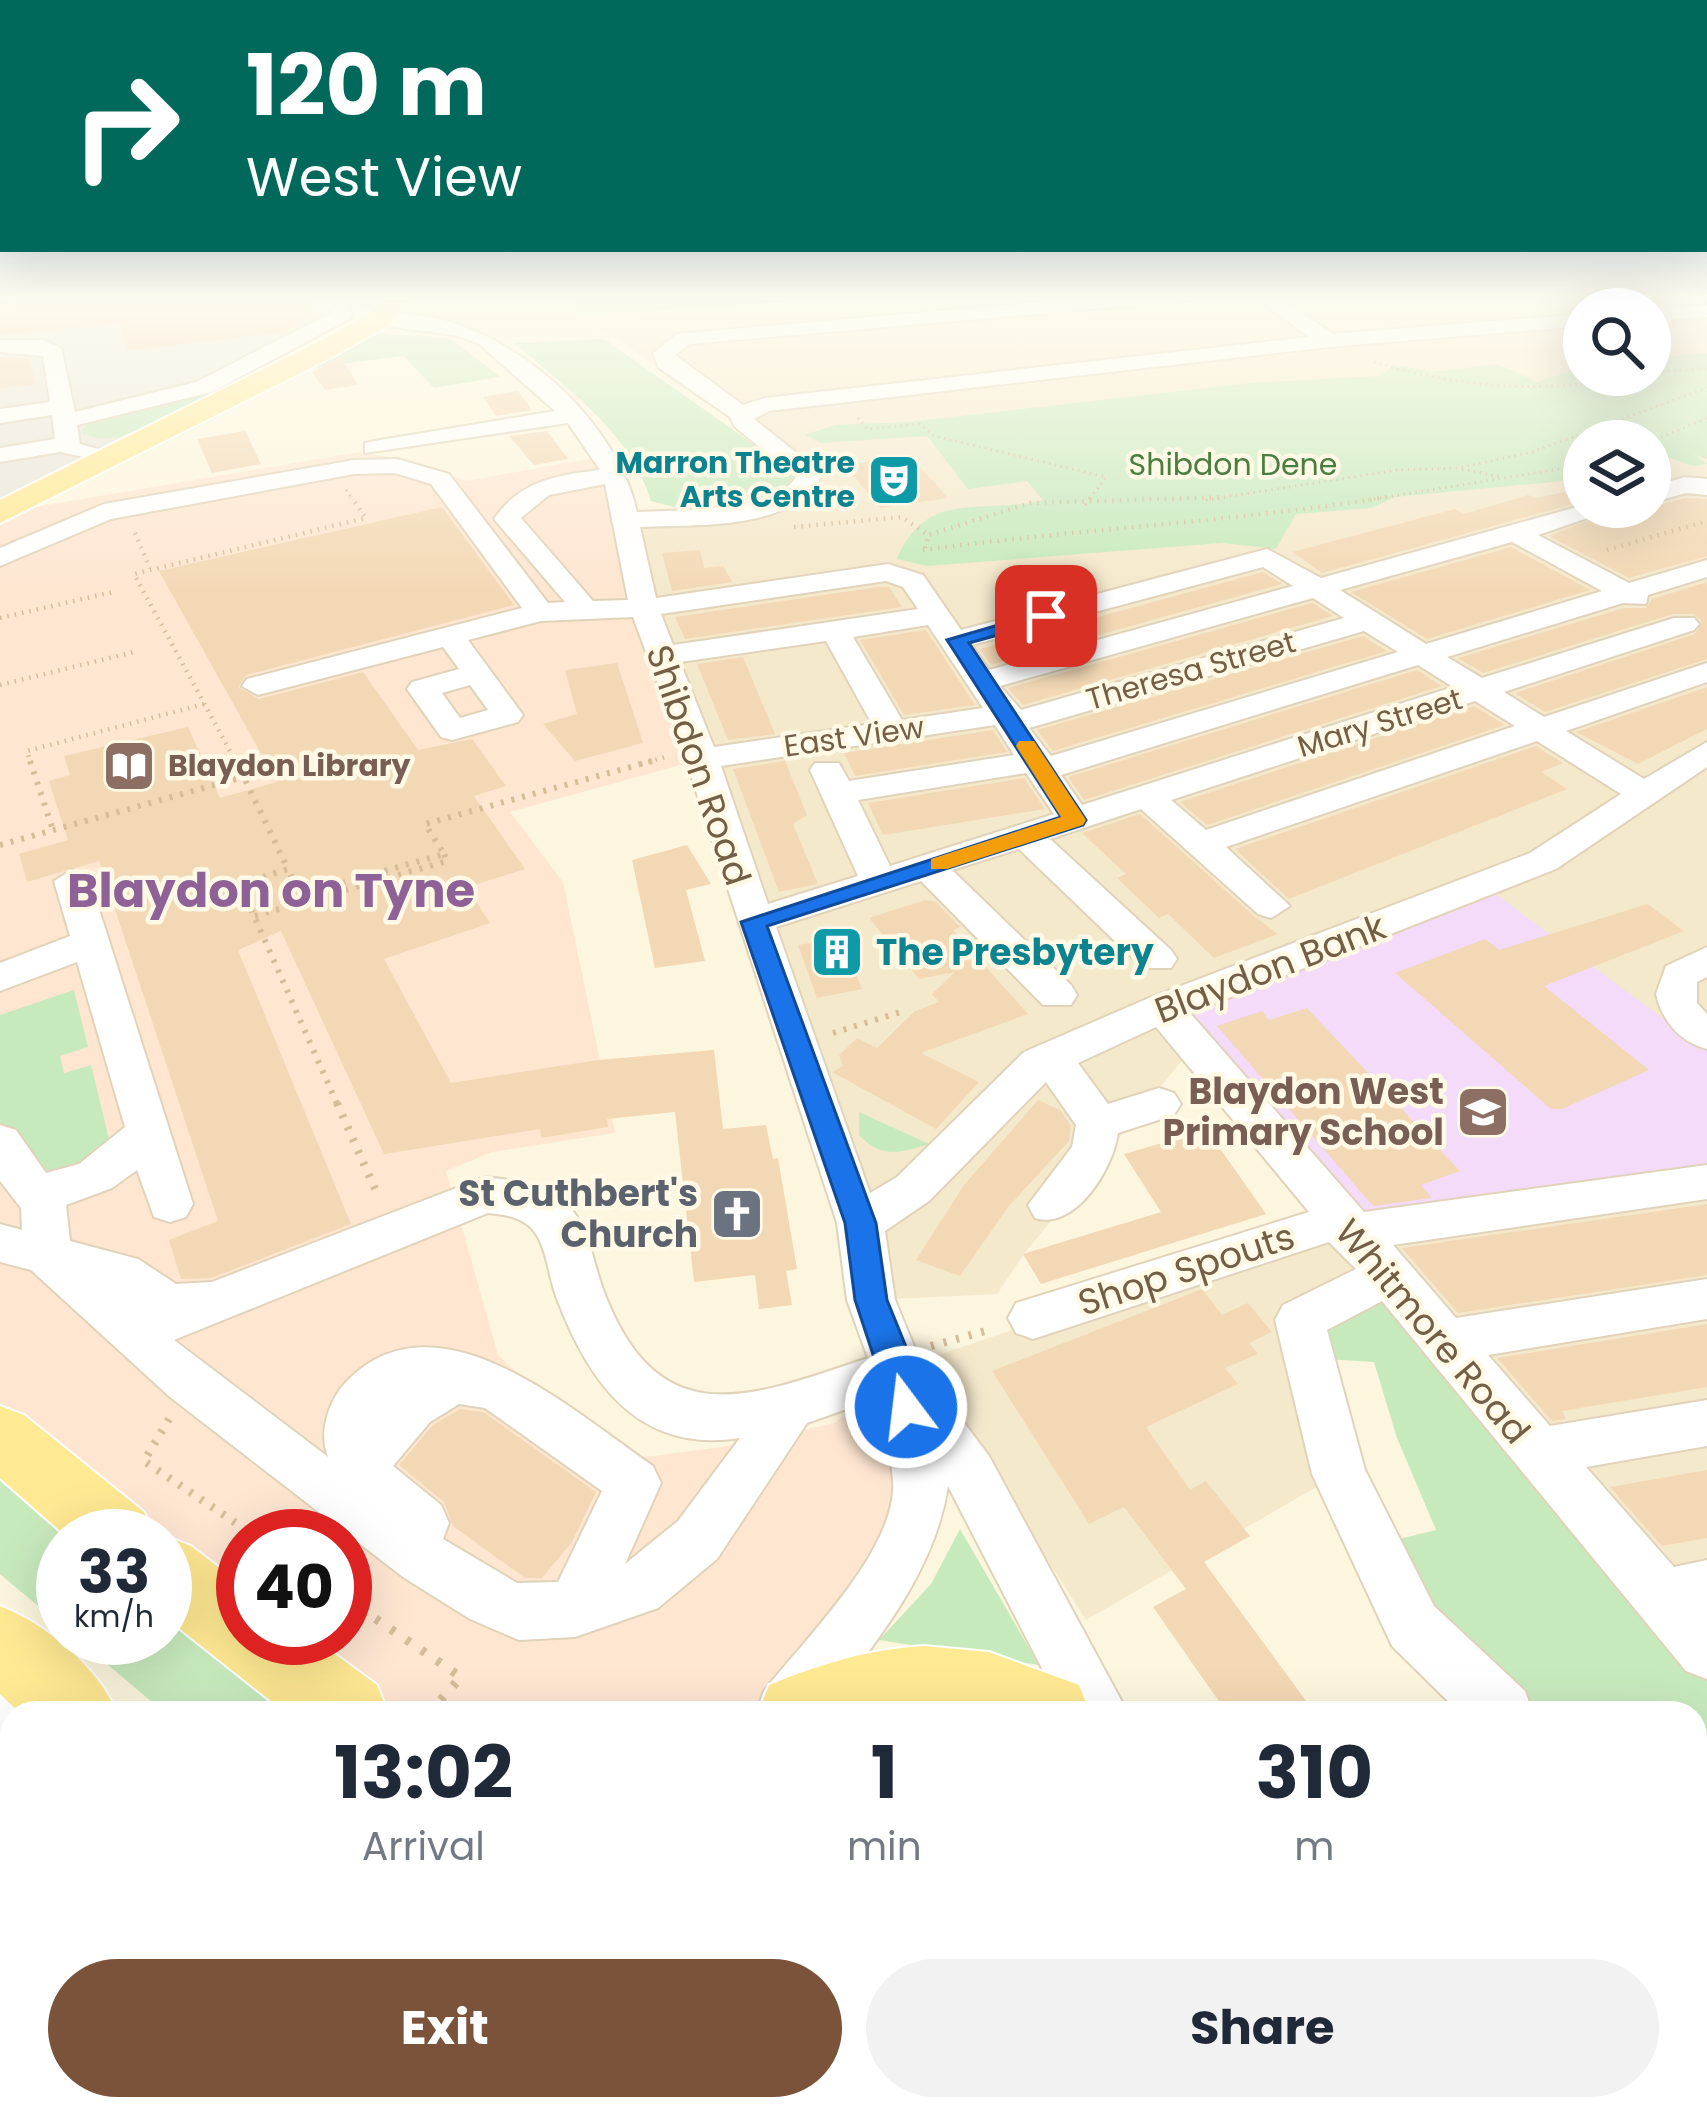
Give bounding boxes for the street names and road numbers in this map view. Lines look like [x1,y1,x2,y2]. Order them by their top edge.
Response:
street label: Theresa Street [1081,620,1300,721]
street label: Shibdon Road [634,638,763,892]
street label: Mary Street [1292,677,1467,768]
street label: East View [781,705,927,768]
street label: Blaydon Bank [1147,901,1393,1036]
street label: Whitmore Road [1323,1208,1542,1455]
street label: Shop Spouts [1071,1211,1301,1328]

